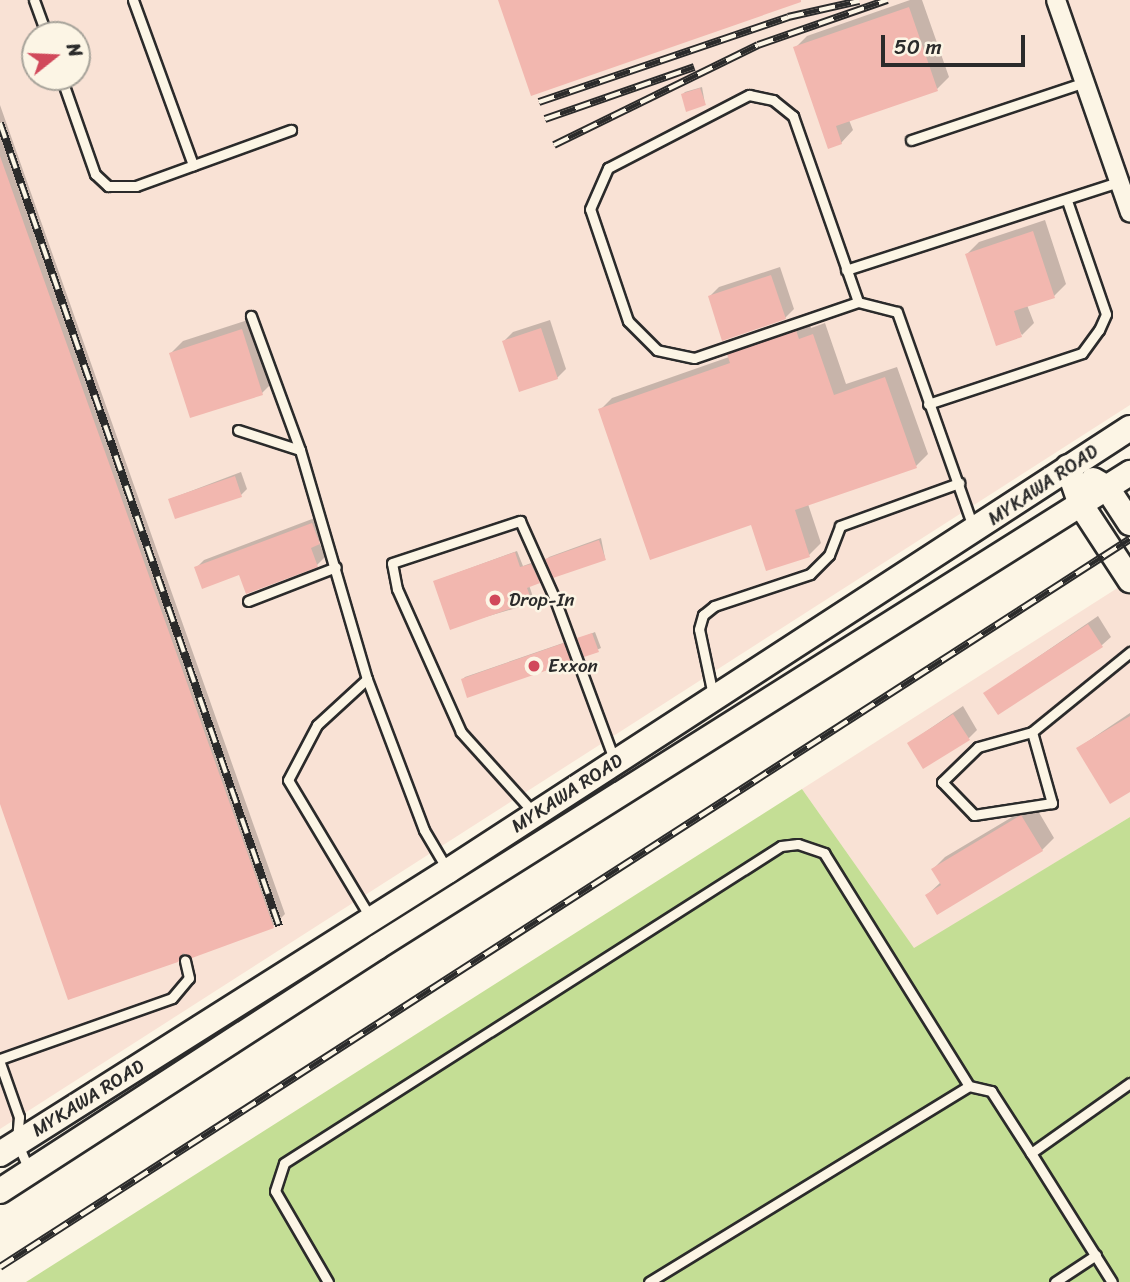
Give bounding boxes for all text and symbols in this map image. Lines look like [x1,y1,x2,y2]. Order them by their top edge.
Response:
north arrow [21,21,91,91]
scale bar [885,21,1028,65]
text: 50 m [894,28,942,66]
text: N [57,39,92,61]
street label: MYKAWA ROAD [984,440,1102,530]
place label: Drop-In [509,589,574,611]
marker: Drop-In [487,592,503,608]
place label: Exxon [548,655,598,677]
marker: Exxon [526,658,542,674]
street label: MYKAWA ROAD [507,749,627,837]
street label: MYKAWA ROAD [28,1054,148,1142]

